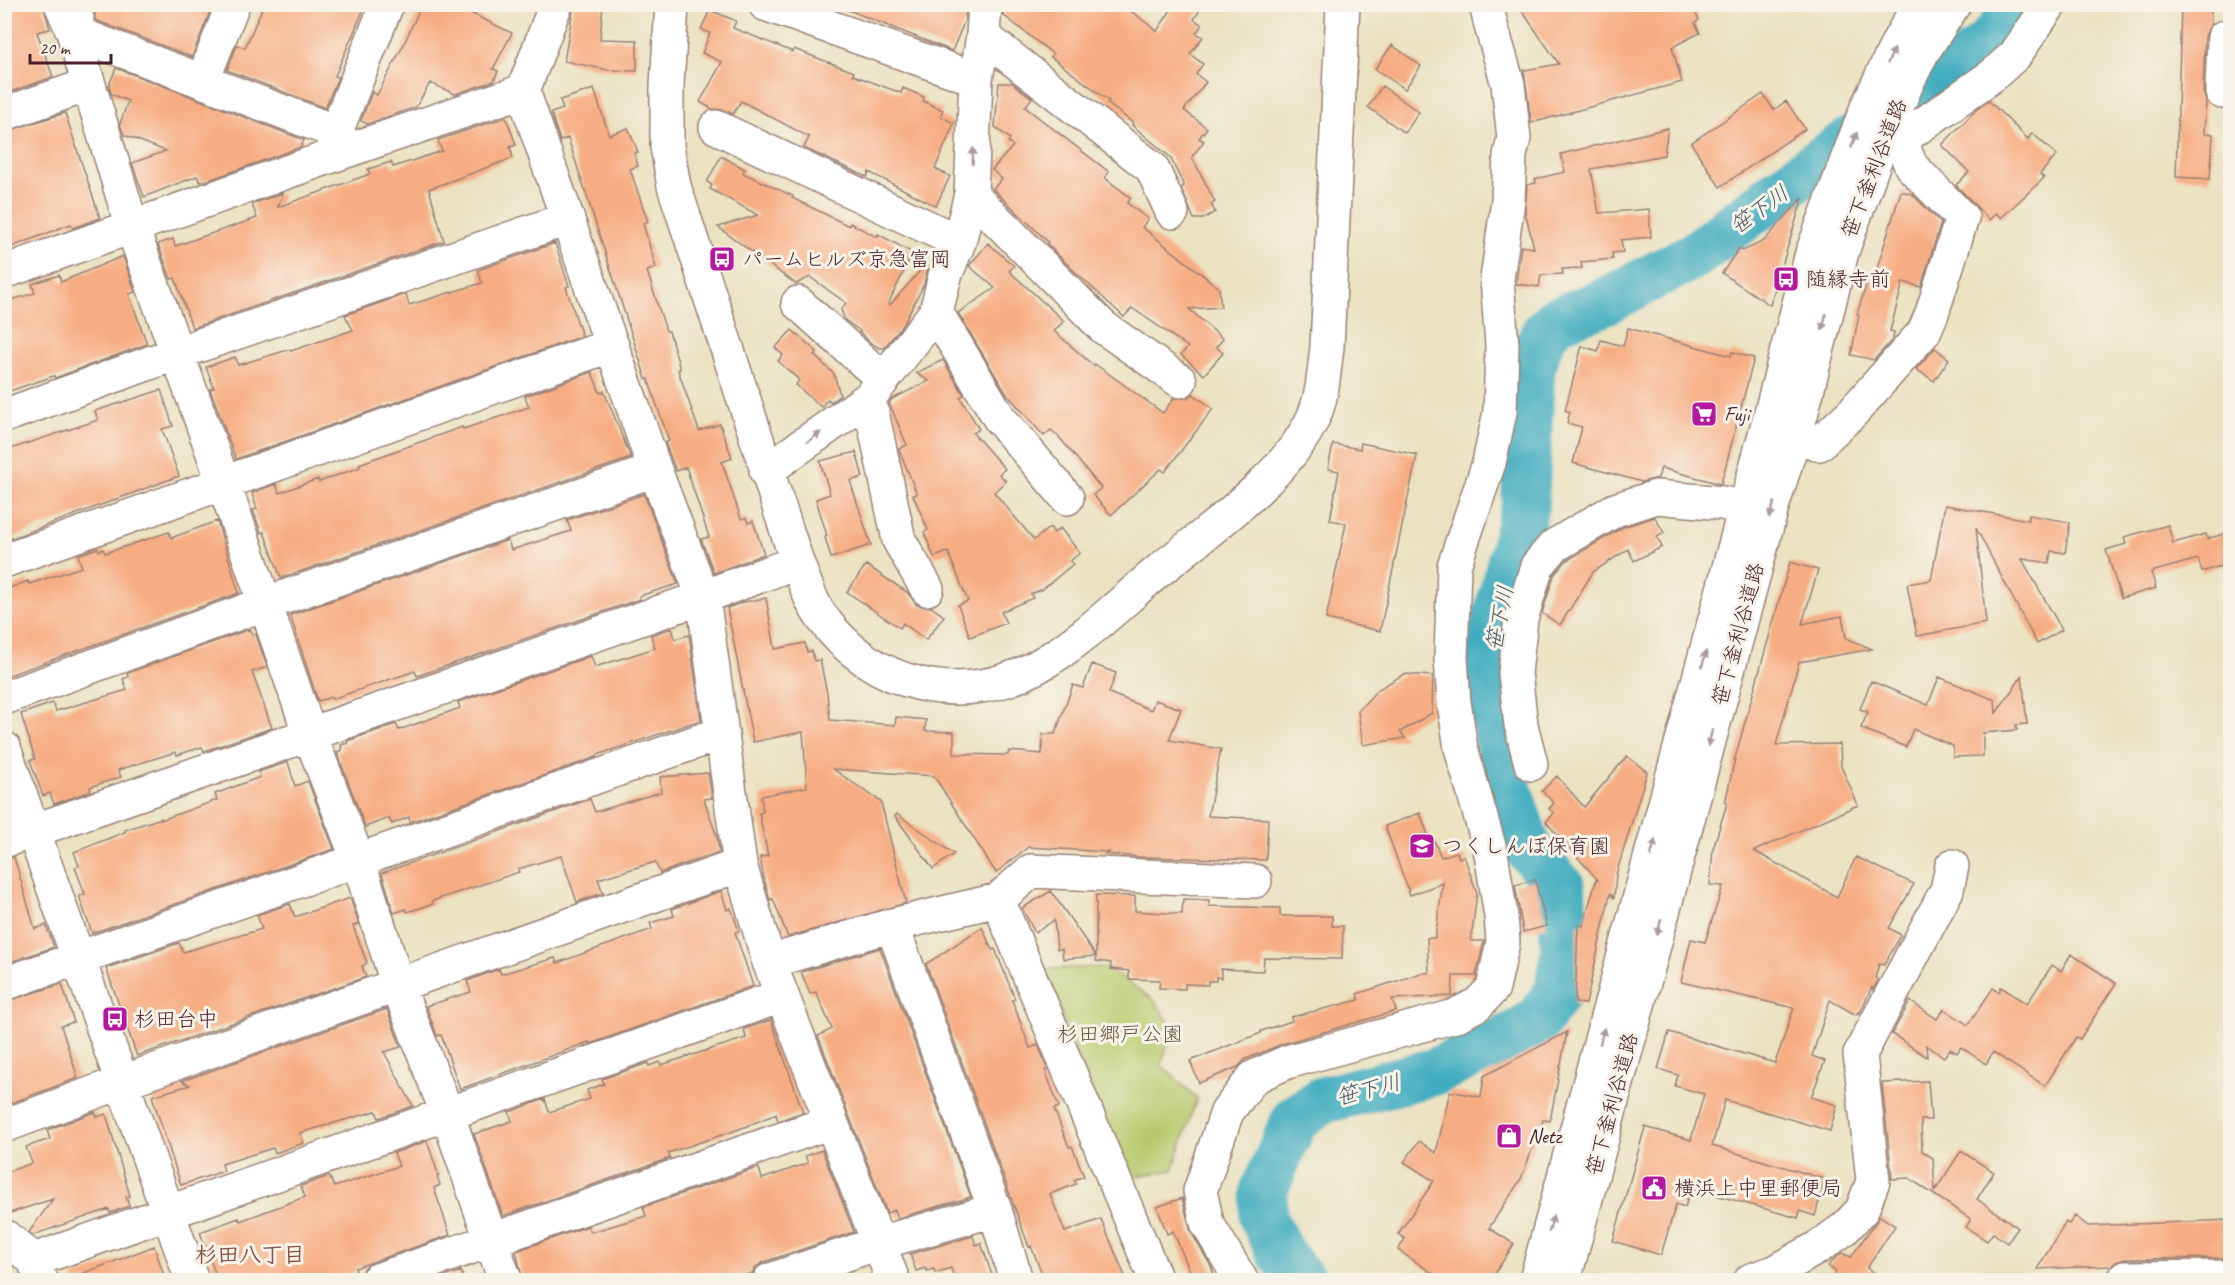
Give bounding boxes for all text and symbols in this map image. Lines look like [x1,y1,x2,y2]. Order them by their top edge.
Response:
scale bar [30,27,111,65]
text: 20 m [39,37,72,59]
one-way arrow [1887,47,1896,64]
street label: 笹下釜利谷道路 [1836,95,1912,241]
one-way arrow [1850,131,1859,149]
one-way arrow [968,146,977,165]
water label: 笹下川 [1725,179,1795,241]
bus stop icon: パームヒルズ京急富岡 [707,244,737,274]
place label: パームヒルズ京急富岡 [742,246,951,272]
bus stop icon: 随縁寺前 [1771,264,1801,294]
place label: 随縁寺前 [1806,266,1890,292]
one-way arrow [1819,313,1829,331]
supermarket icon: Fuji [1689,399,1719,429]
place label: Fuji [1724,401,1752,427]
one-way arrow [806,432,822,443]
one-way arrow [1767,501,1776,519]
street label: 笹下釜利谷道路 [1706,560,1770,708]
water label: 笹下川 [1480,583,1520,653]
one-way arrow [1700,650,1709,668]
one-way arrow [1705,730,1714,748]
school or university icon: つくしんぼ保育園 [1407,831,1437,861]
place label: つくしんぼ保育園 [1442,833,1610,859]
one-way arrow [1649,838,1658,856]
one-way arrow [1654,918,1664,936]
bus stop icon: 杉田台中 [100,1004,130,1034]
place label: 杉田台中 [134,1006,218,1032]
park label: 杉田郷戸公園 [1057,1021,1183,1047]
one-way arrow [1598,1027,1607,1045]
street label: 笹下釜利谷道路 [1580,1030,1644,1178]
water label: 笹下川 [1333,1068,1404,1112]
shop icon: Netz [1494,1121,1524,1151]
place label: Netz [1528,1123,1564,1149]
public building icon: 横浜上中里郵便局 [1639,1173,1669,1203]
place label: 横浜上中里郵便局 [1674,1175,1842,1201]
one-way arrow [1547,1215,1557,1233]
district label: 杉田八丁目 [195,1241,305,1269]

